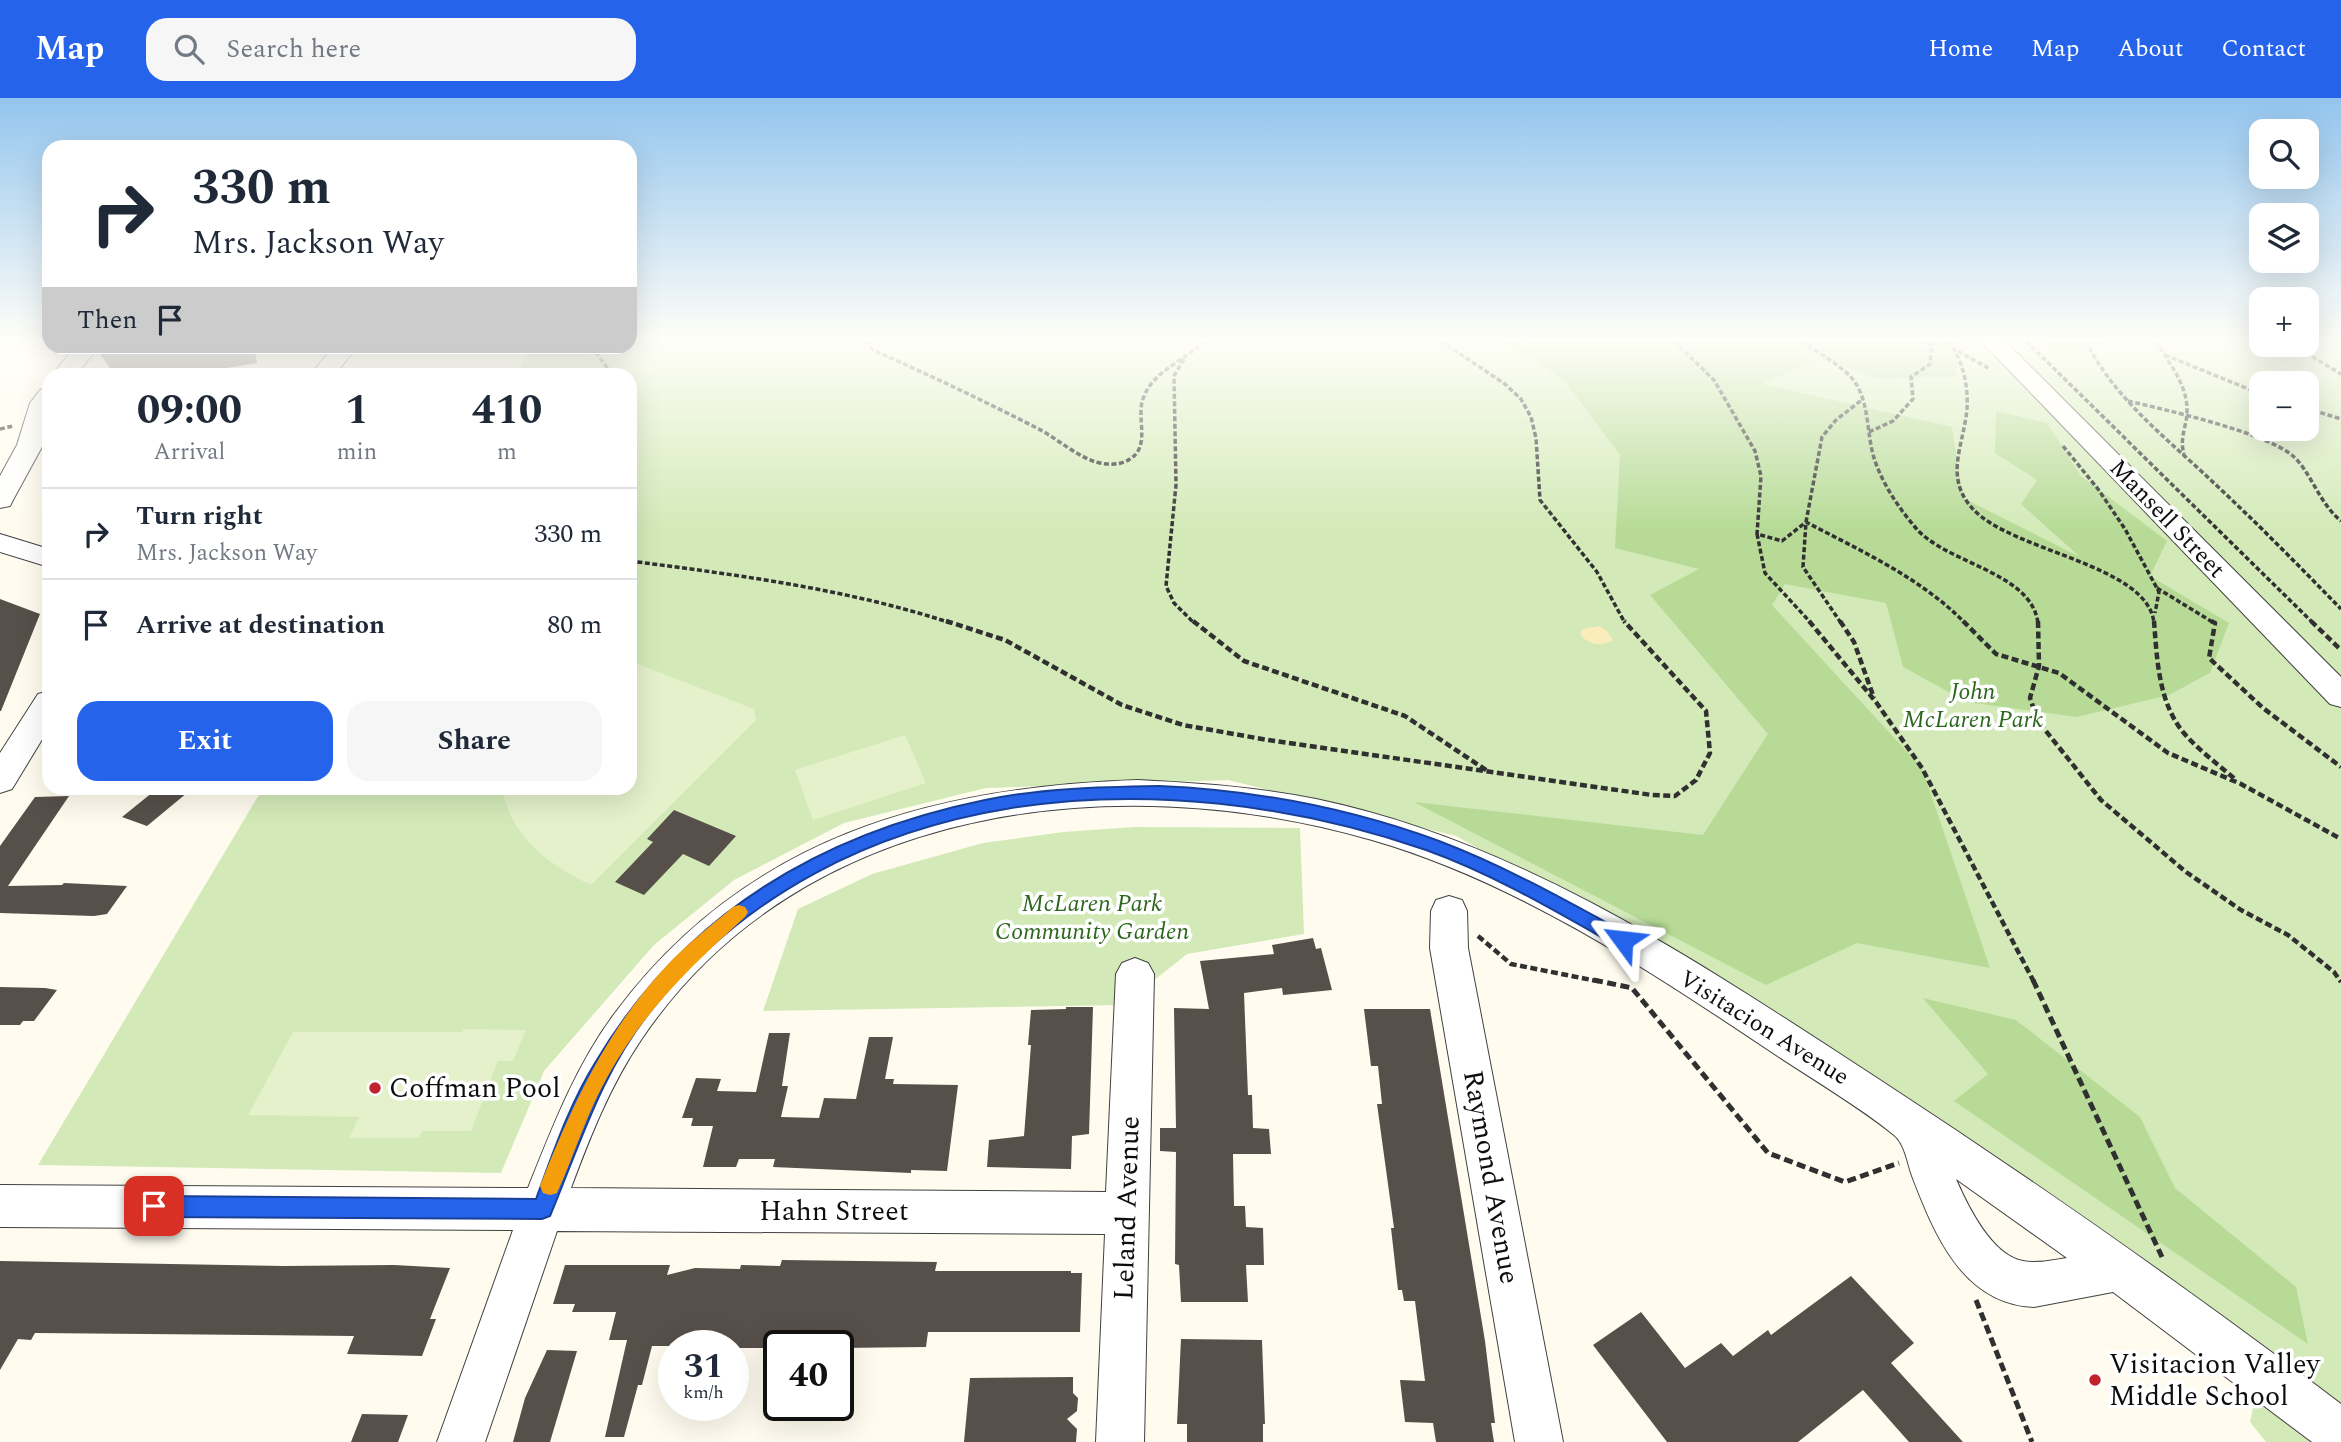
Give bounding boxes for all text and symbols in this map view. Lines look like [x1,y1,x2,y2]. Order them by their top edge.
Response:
search box [146,18,636,81]
text: Map [35,24,104,74]
text: Search here [226,29,361,69]
icon: search [170,30,208,68]
text: Home [1928,31,1993,67]
text: Map [2031,31,2079,67]
text: About [2117,31,2183,67]
text: Contact [2221,31,2306,67]
map controls [2249,119,2319,441]
button: search [2249,119,2319,189]
text: 330 m [192,151,331,226]
icon: right [77,168,168,259]
button: layers [2249,203,2319,273]
text: Mrs. Jackson Way [192,219,444,268]
button: + [2249,287,2319,357]
text: Then [77,300,137,340]
icon: arrive [151,301,189,339]
button: − [2249,371,2319,441]
text: 09:00 [137,379,242,442]
text: 1 [345,379,369,442]
text: 410 [472,379,542,442]
text: Arrival [154,435,225,470]
text: min [337,435,377,470]
text: m [497,435,517,470]
street label: Mansell Street [2101,451,2233,587]
text: Turn right [136,496,263,536]
text: 330 m [534,514,602,554]
icon: right [77,515,115,553]
text: Mrs. Jackson Way [136,536,317,571]
text: Arrive at destination [136,605,385,645]
text: 80 m [547,605,602,645]
icon: arrive [77,606,115,644]
park label: John McLaren Park [1903,674,2043,738]
button: Exit [77,701,333,781]
button: Share [347,701,602,781]
park label: McLaren Park Community Garden [995,886,1189,950]
position arrow [1586,903,1660,977]
street label: Visitacion Avenue [1672,961,1856,1095]
place label: Coffman Pool [389,1067,560,1110]
street label: Raymond Avenue [1451,1067,1531,1287]
marker: Coffman Pool [367,1080,383,1096]
street label: Leland Avenue [1102,1115,1152,1301]
pin [124,1176,184,1236]
icon: arrive [135,1187,173,1225]
street label: Hahn Street [759,1190,909,1233]
speed limit sign: 40 [763,1330,854,1421]
text: 31 [684,1340,723,1393]
place label: Visitacion Valley Middle School [2109,1343,2321,1418]
marker: Visitacion Valley Middle School [2087,1372,2103,1388]
text: km/h [683,1379,724,1406]

